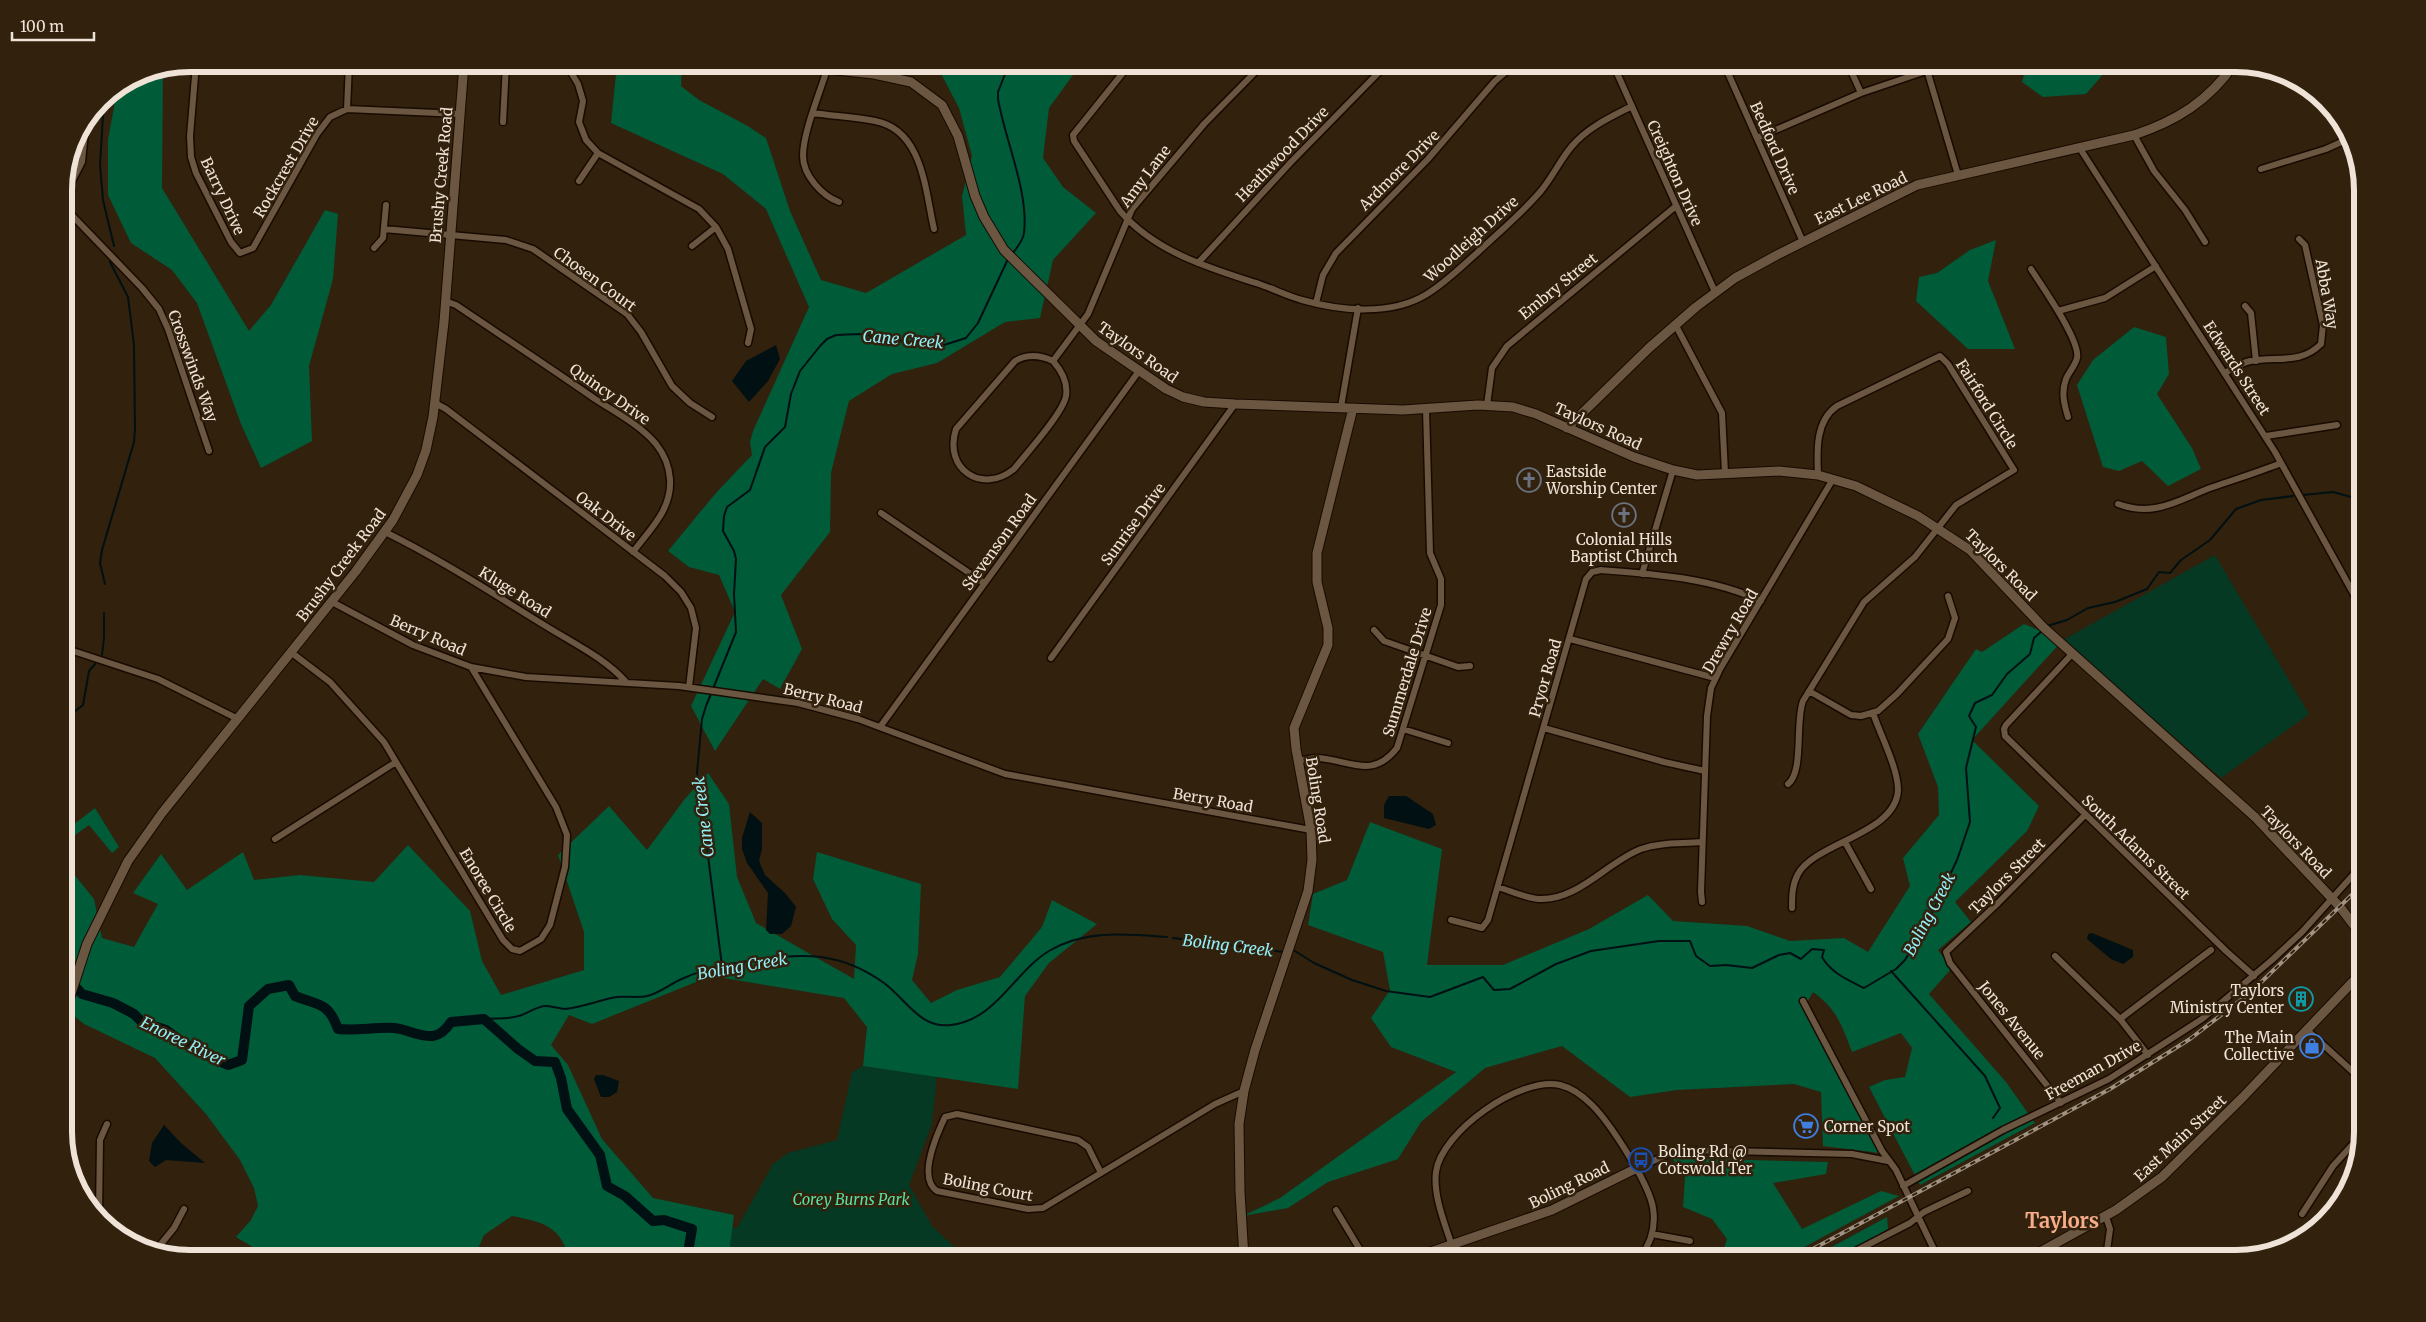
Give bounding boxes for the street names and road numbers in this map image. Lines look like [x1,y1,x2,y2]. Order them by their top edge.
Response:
street label: Bedford Drive [1746,99,1804,197]
street label: Heathwood Drive [1232,102,1332,206]
street label: Brushy Creek Road [426,106,456,244]
street label: Rockcrest Drive [249,113,323,221]
street label: Creighton Drive [1643,117,1707,229]
street label: Ardmore Drive [1354,126,1443,215]
street label: Amy Lane [1115,141,1175,212]
street label: Barry Drive [197,154,249,238]
street label: East Lee Road [1812,167,1910,229]
street label: Woodleigh Drive [1419,192,1522,287]
street label: Chosen Court [550,243,640,315]
street label: Embry Street [1515,249,1601,323]
street label: Abba Way [2311,256,2343,331]
street label: Crosswinds Way [164,307,222,425]
street label: Taylors Road [1094,317,1182,387]
street label: Edwards Street [2199,317,2275,419]
street label: Fairford Circle [1952,356,2022,452]
street label: Quincy Drive [566,359,654,429]
street label: Taylors Road [1551,398,1645,454]
street label: Sunrise Drive [1097,479,1169,569]
street label: Oak Drive [572,487,640,545]
street label: Stevenson Road [958,490,1040,594]
street label: Brushy Creek Road [292,505,390,625]
street label: Taylors Road [1961,525,2041,605]
street label: Kluge Road [475,562,555,622]
street label: Drewry Road [1698,585,1762,677]
street label: Summerdale Drive [1378,605,1436,739]
street label: Berry Road [387,610,469,660]
street label: Pryor Road [1525,637,1565,719]
street label: Berry Road [782,679,864,717]
street label: Boling Road [1302,755,1334,845]
street label: Berry Road [1172,784,1254,816]
street label: South Adams Street [2078,791,2194,904]
street label: Taylors Road [2257,802,2335,882]
street label: Taylors Street [1965,834,2049,918]
street label: Enoree Circle [455,844,521,936]
street label: Jones Avenue [1974,976,2049,1063]
street label: Freeman Drive [2042,1036,2144,1104]
street label: East Main Street [2130,1090,2230,1186]
street label: Boling Road [1526,1157,1612,1213]
street label: Boling Court [941,1169,1035,1205]

